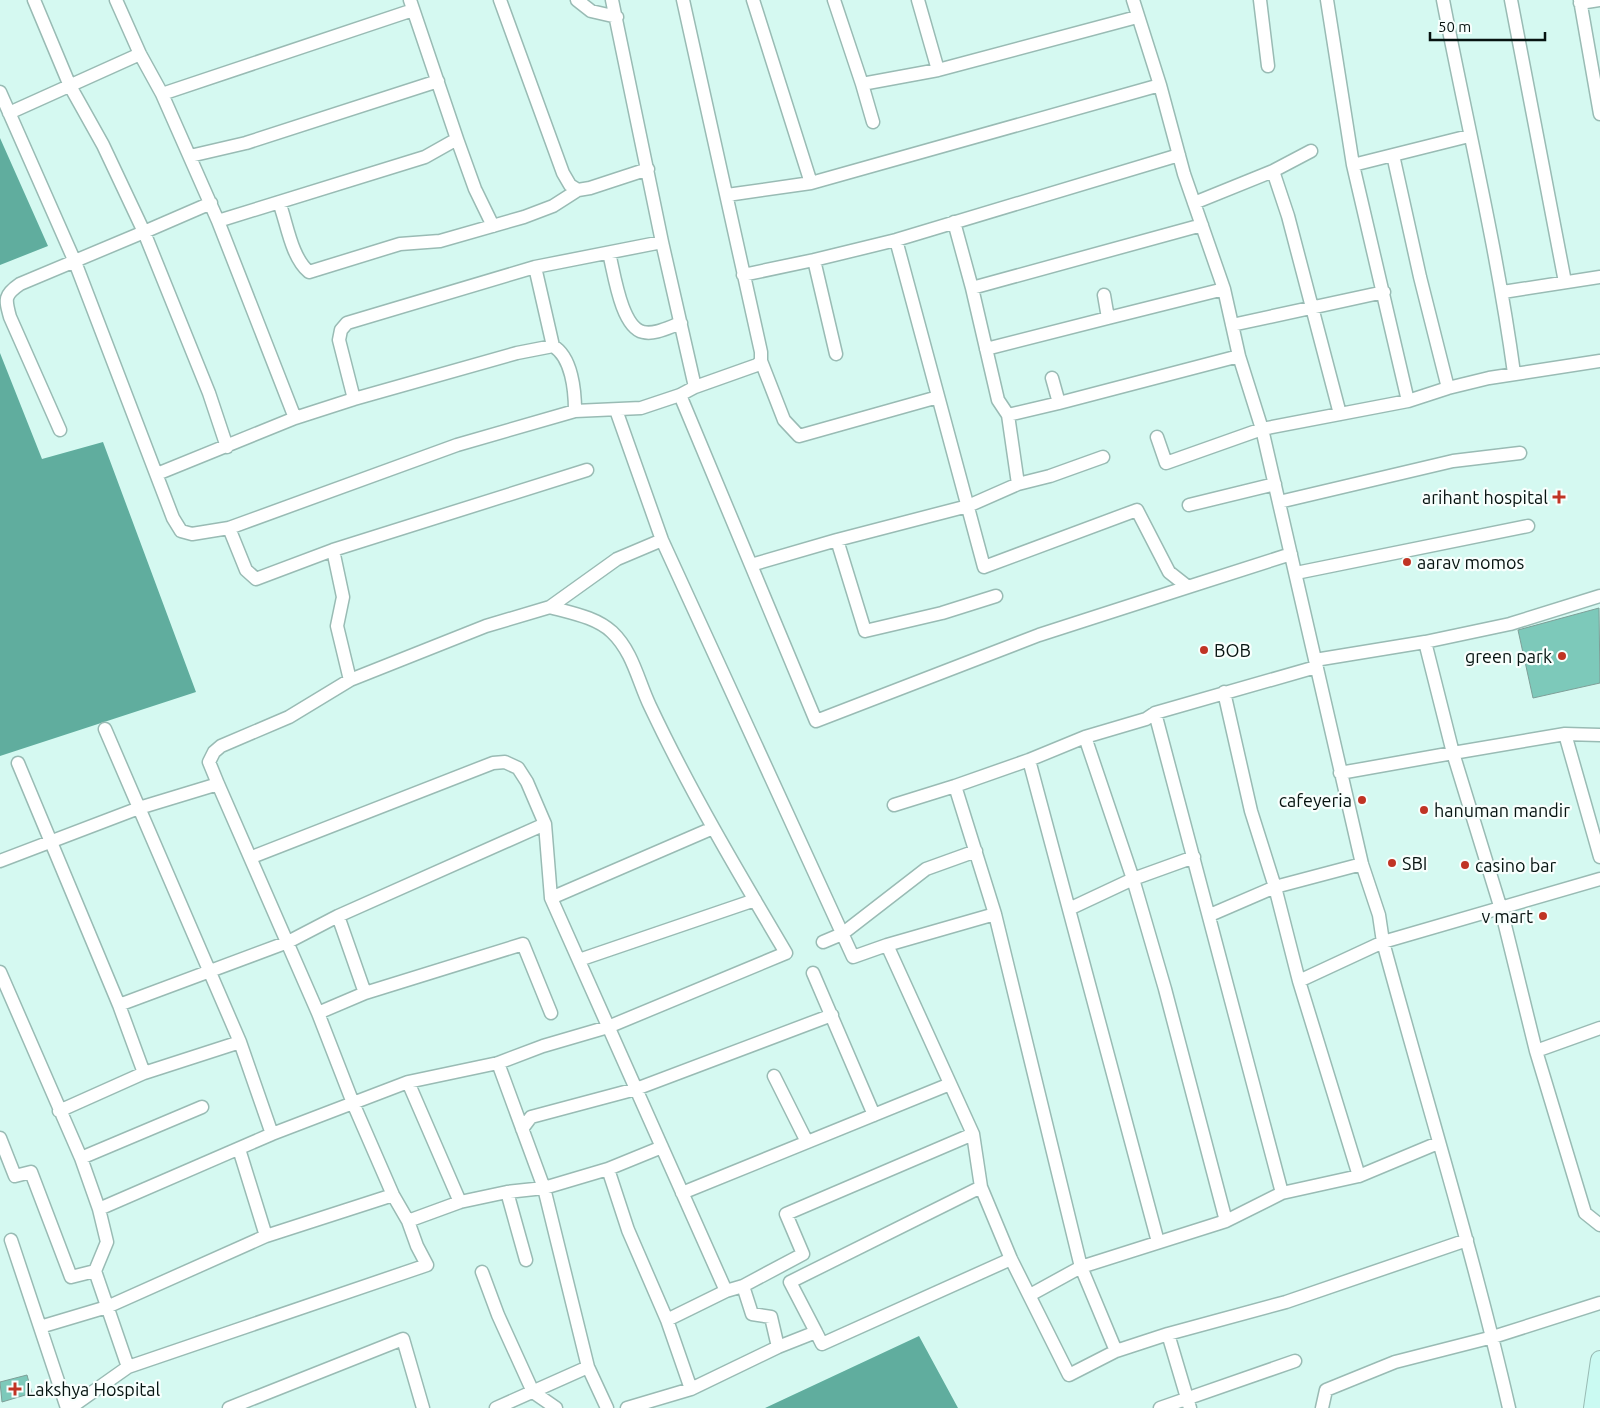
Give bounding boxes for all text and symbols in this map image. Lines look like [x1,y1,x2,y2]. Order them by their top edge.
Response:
scale bar [1430,10,1545,42]
text: 50 m [1438,18,1471,35]
place label: arihant hospital [1422,487,1548,507]
marker: arihant hospital [1552,490,1566,504]
place label: aarav momos [1417,552,1525,572]
marker: aarav momos [1401,556,1413,568]
place label: BOB [1214,640,1251,660]
marker: BOB [1198,644,1210,656]
place label: green park [1465,646,1552,666]
marker: green park [1556,650,1568,662]
place label: cafeyeria [1279,790,1352,810]
marker: cafeyeria [1356,794,1368,806]
place label: hanuman mandir [1434,800,1570,820]
marker: hanuman mandir [1418,804,1430,816]
place label: SBI [1402,853,1427,873]
place label: casino bar [1475,855,1556,875]
marker: SBI [1386,857,1398,869]
marker: casino bar [1459,859,1471,871]
place label: v mart [1481,906,1533,926]
marker: v mart [1537,910,1549,922]
place label: Lakshya Hospital [26,1379,161,1399]
marker: Lakshya Hospital [8,1382,22,1396]

